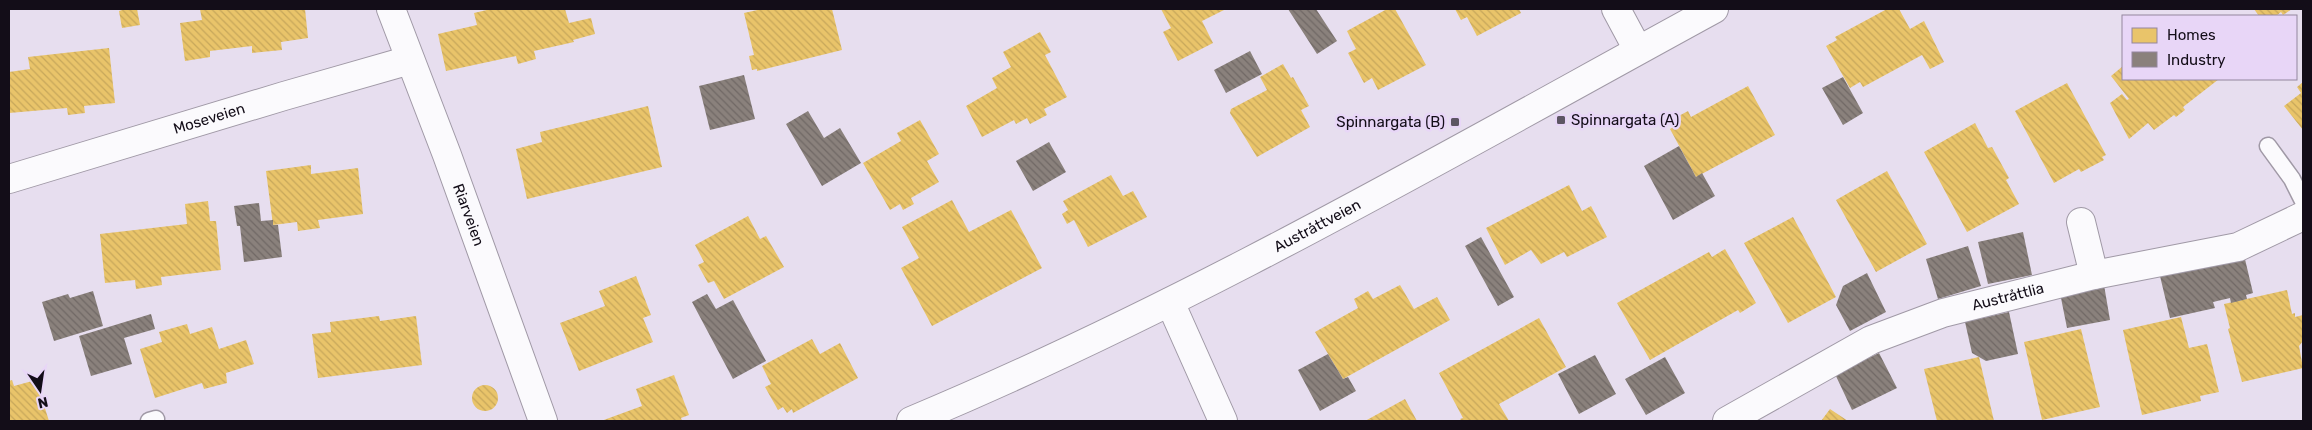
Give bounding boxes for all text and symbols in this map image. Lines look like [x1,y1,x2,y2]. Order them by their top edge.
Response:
legend [2122,15,2297,80]
text: Homes [2167,26,2216,44]
text: Industry [2167,51,2226,69]
street label: Moseveien [171,99,247,138]
place label: Spinnargata (A) [1571,111,1679,129]
place label: Spinnargata (B) [1336,113,1445,131]
marker: Spinnargata (A) [1555,114,1567,126]
marker: Spinnargata (B) [1449,116,1461,128]
street label: Riarveien [449,181,488,248]
street label: Austråttveien [1271,195,1364,256]
street label: Austråttlia [1970,279,2046,314]
north arrow [15,365,65,415]
text: N [36,393,50,412]

